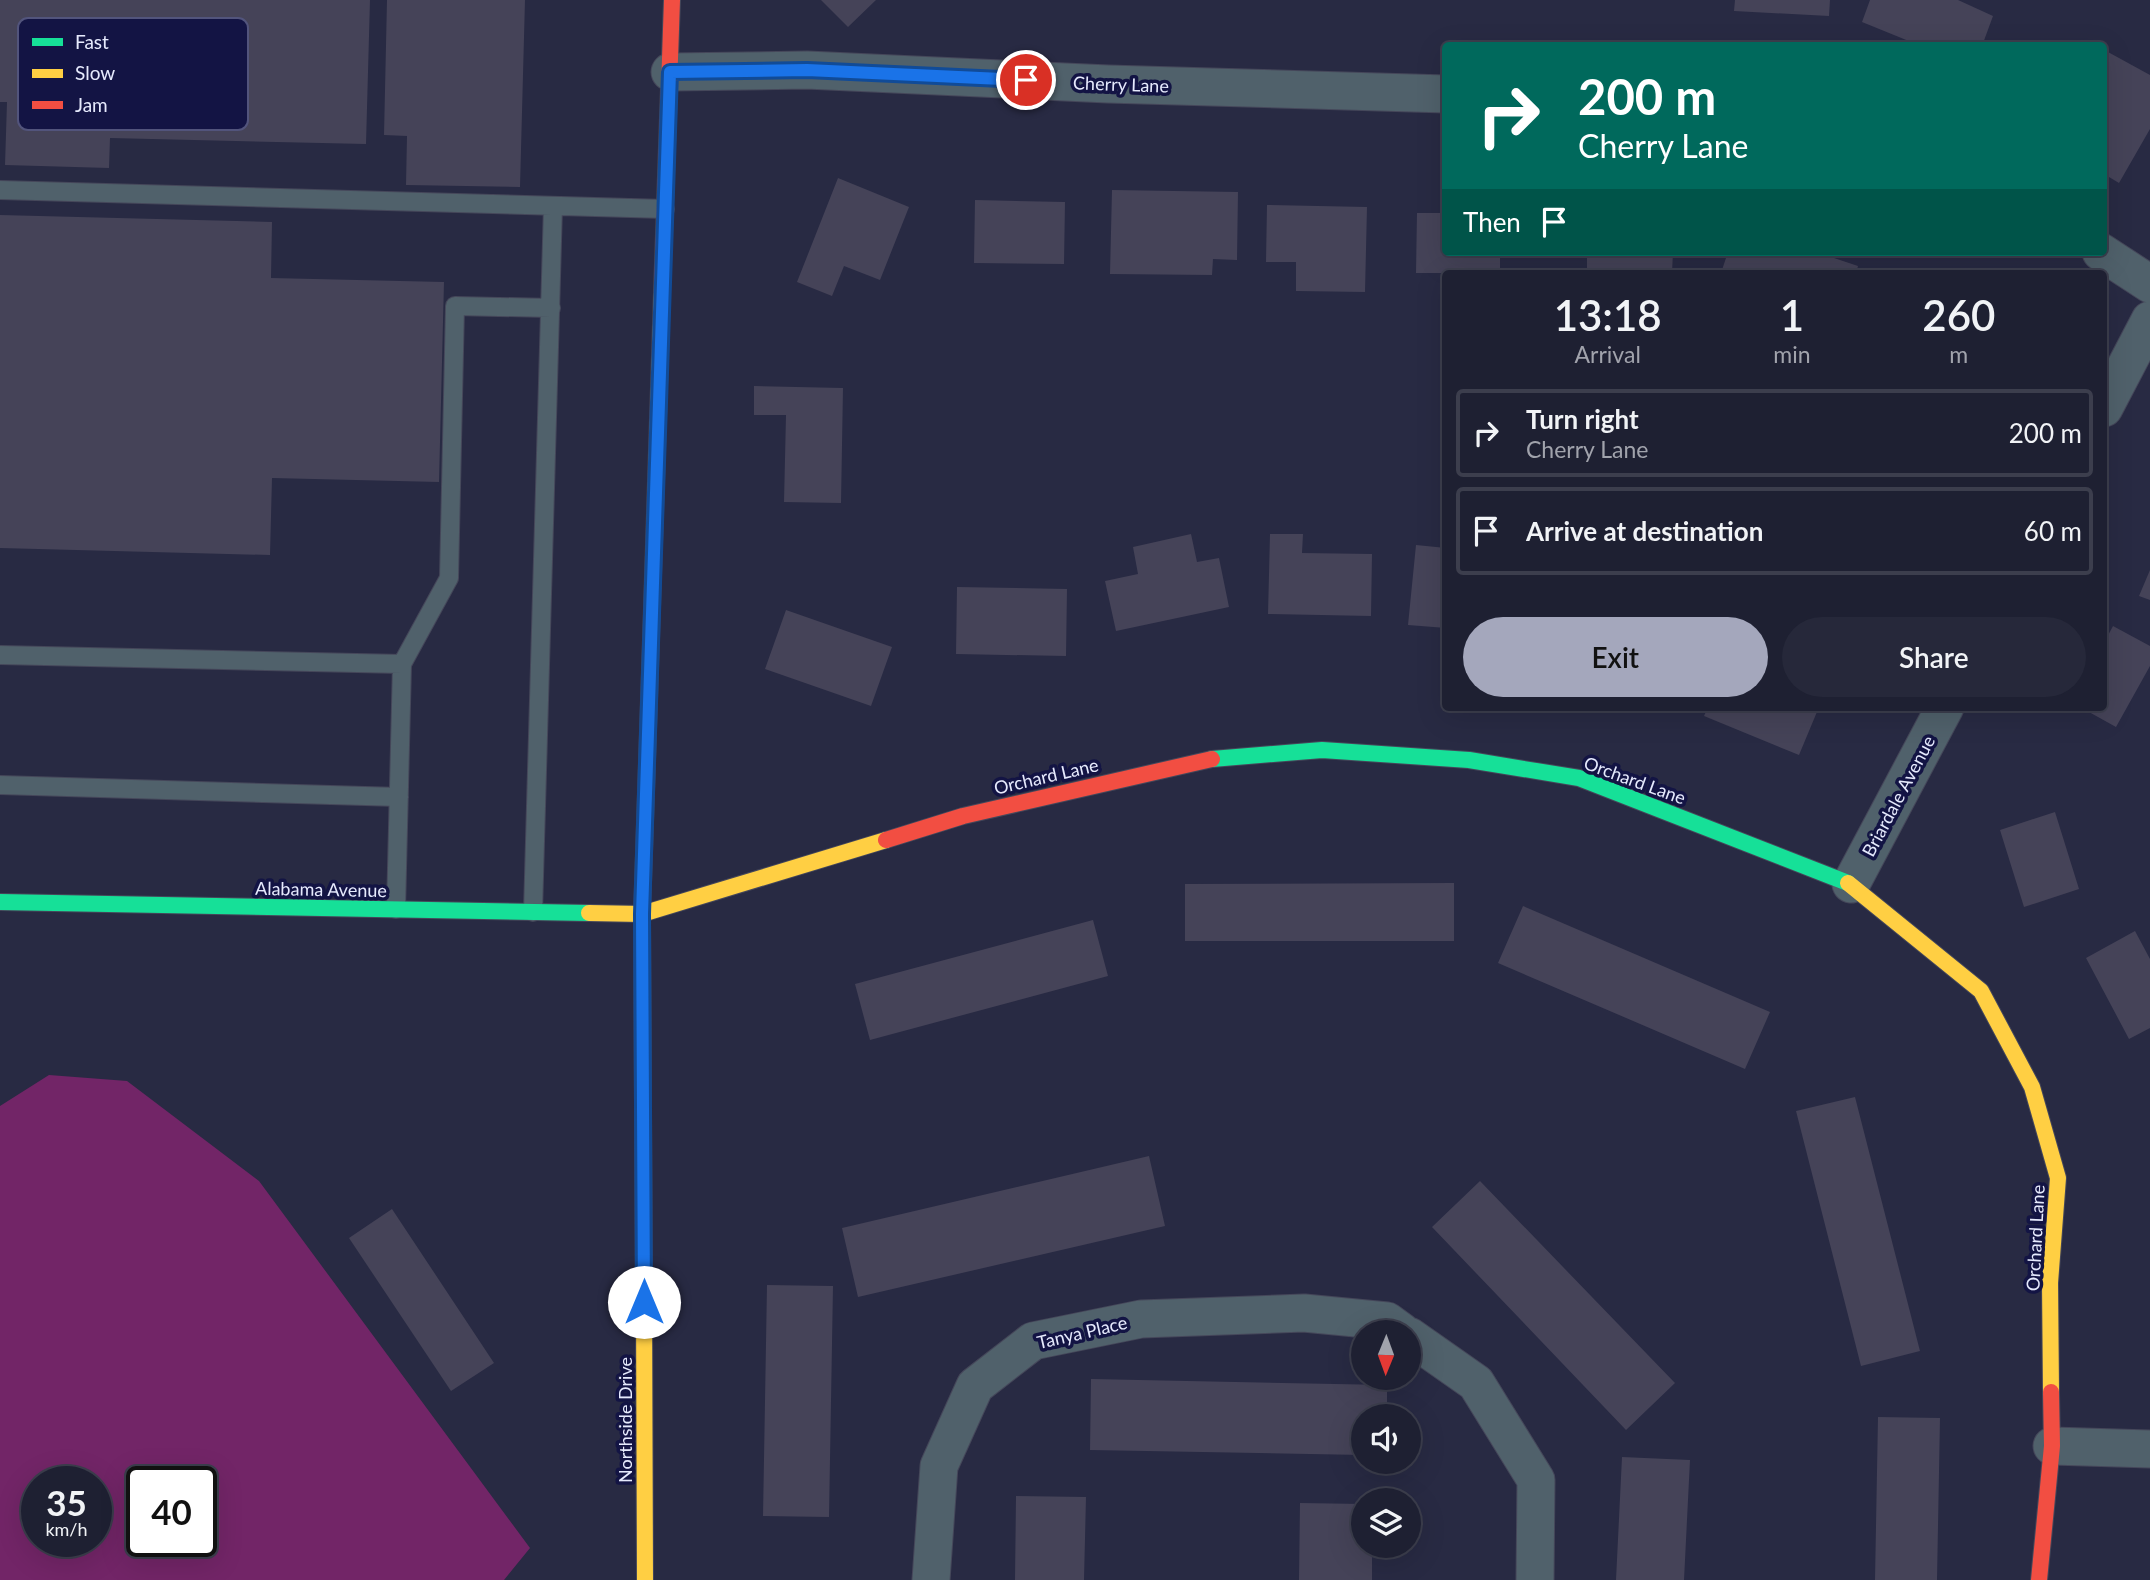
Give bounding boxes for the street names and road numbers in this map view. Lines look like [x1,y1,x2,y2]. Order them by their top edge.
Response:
street label: Cherry Lane [1073,71,1169,97]
street label: Briardale Avenue [1857,732,1939,860]
street label: Orchard Lane [1581,751,1689,809]
street label: Orchard Lane [992,753,1100,799]
street label: Alabama Avenue [255,877,387,901]
street label: Orchard Lane [2021,1184,2049,1292]
street label: Tanya Place [1035,1311,1129,1353]
street label: Northside Drive [614,1357,636,1483]

